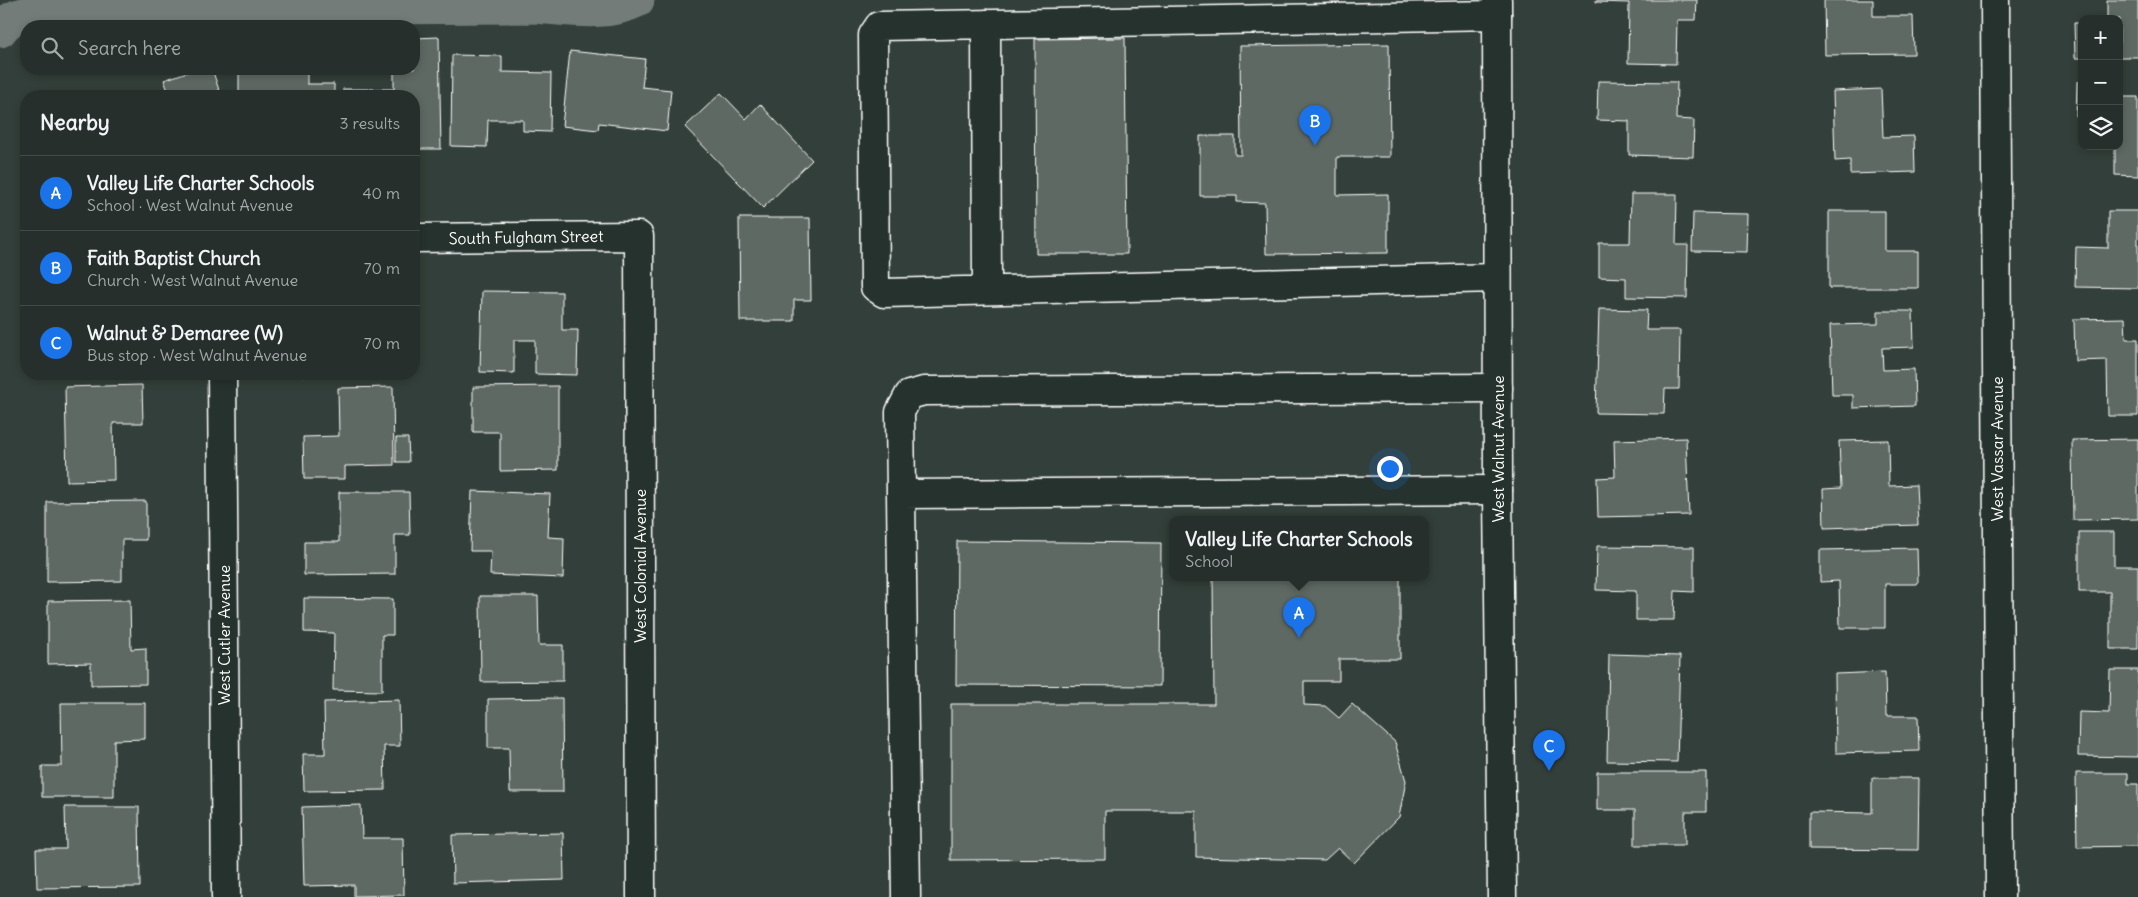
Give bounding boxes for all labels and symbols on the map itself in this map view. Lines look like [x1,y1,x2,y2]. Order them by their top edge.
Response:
pin: B [1299,105,1331,146]
street label: South Fulgham Street [448,226,604,248]
street label: West Walnut Avenue [1488,375,1508,523]
street label: West Vassar Avenue [1987,376,2007,522]
your location [1377,456,1403,482]
street label: West Colonial Avenue [630,489,650,643]
street label: West Cutler Avenue [214,565,234,705]
pin: A [1283,597,1315,638]
pin: C [1533,730,1565,771]

